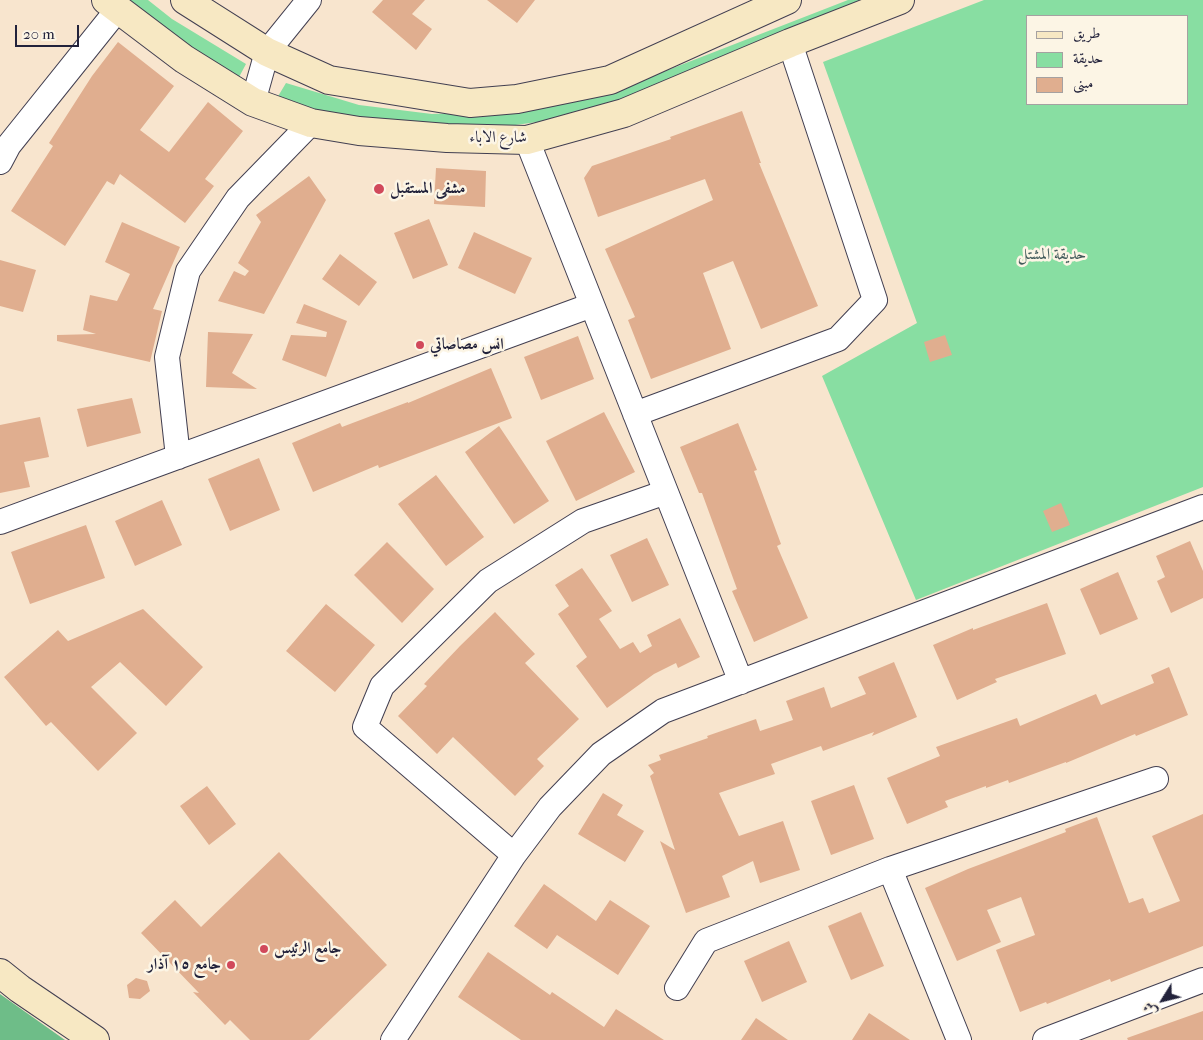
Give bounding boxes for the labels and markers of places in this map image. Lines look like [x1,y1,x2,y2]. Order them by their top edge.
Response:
place label: مشفى المستقبل [390,179,466,199]
marker: مشفى المستقبل [372,182,386,196]
place label: انس مصاصاتي [430,335,504,355]
marker: انس مصاصاتي [414,339,426,351]
place label: جامع الرئيس [274,939,342,959]
marker: جامع الرئيس [258,943,270,955]
place label: جامع ١٥ آذار [147,955,221,975]
marker: جامع ١٥ آذار [225,959,237,971]

